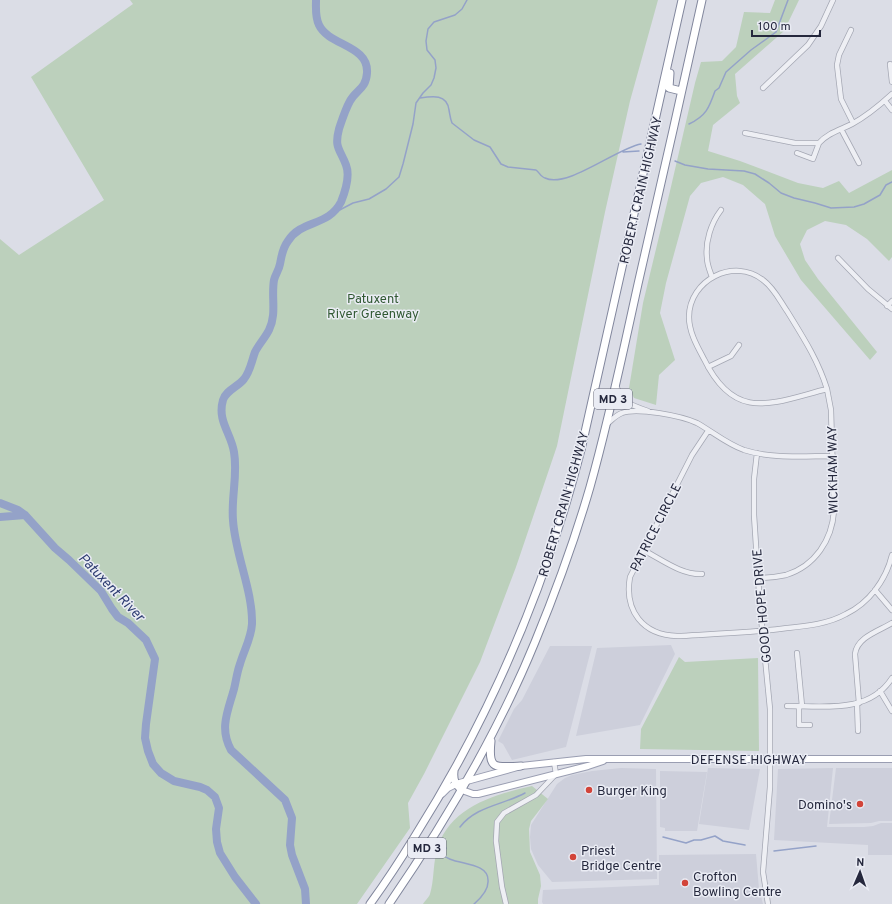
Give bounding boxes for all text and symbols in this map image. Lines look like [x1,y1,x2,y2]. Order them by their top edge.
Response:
scale bar [752,12,820,38]
text: 100 m [758,19,791,35]
street label: ROBERT CRAIN HIGHWAY [617,115,667,266]
park label: Patuxent River Greenway [327,292,419,323]
road number: MD 3 [594,389,632,409]
street label: WICKHAM WAY [825,426,843,514]
street label: ROBERT CRAIN HIGHWAY [536,430,593,579]
street label: PATRICE CIRCLE [628,481,686,575]
street label: GOOD HOPE DRIVE [750,548,776,664]
water label: Patuxent River [74,550,149,627]
street label: DEFENSE HIGHWAY [691,753,807,769]
place label: Burger King [597,784,667,800]
marker: Burger King [584,785,594,795]
place label: Domino's [798,798,852,814]
marker: Domino's [855,799,865,809]
road number: MD 3 [408,838,446,858]
place label: Priest Bridge Centre [581,844,661,875]
marker: Priest Bridge Centre [568,852,578,862]
north arrow [840,852,880,892]
text: N [856,856,865,870]
place label: Crofton Bowling Centre [693,870,782,901]
marker: Crofton Bowling Centre [680,878,690,888]

